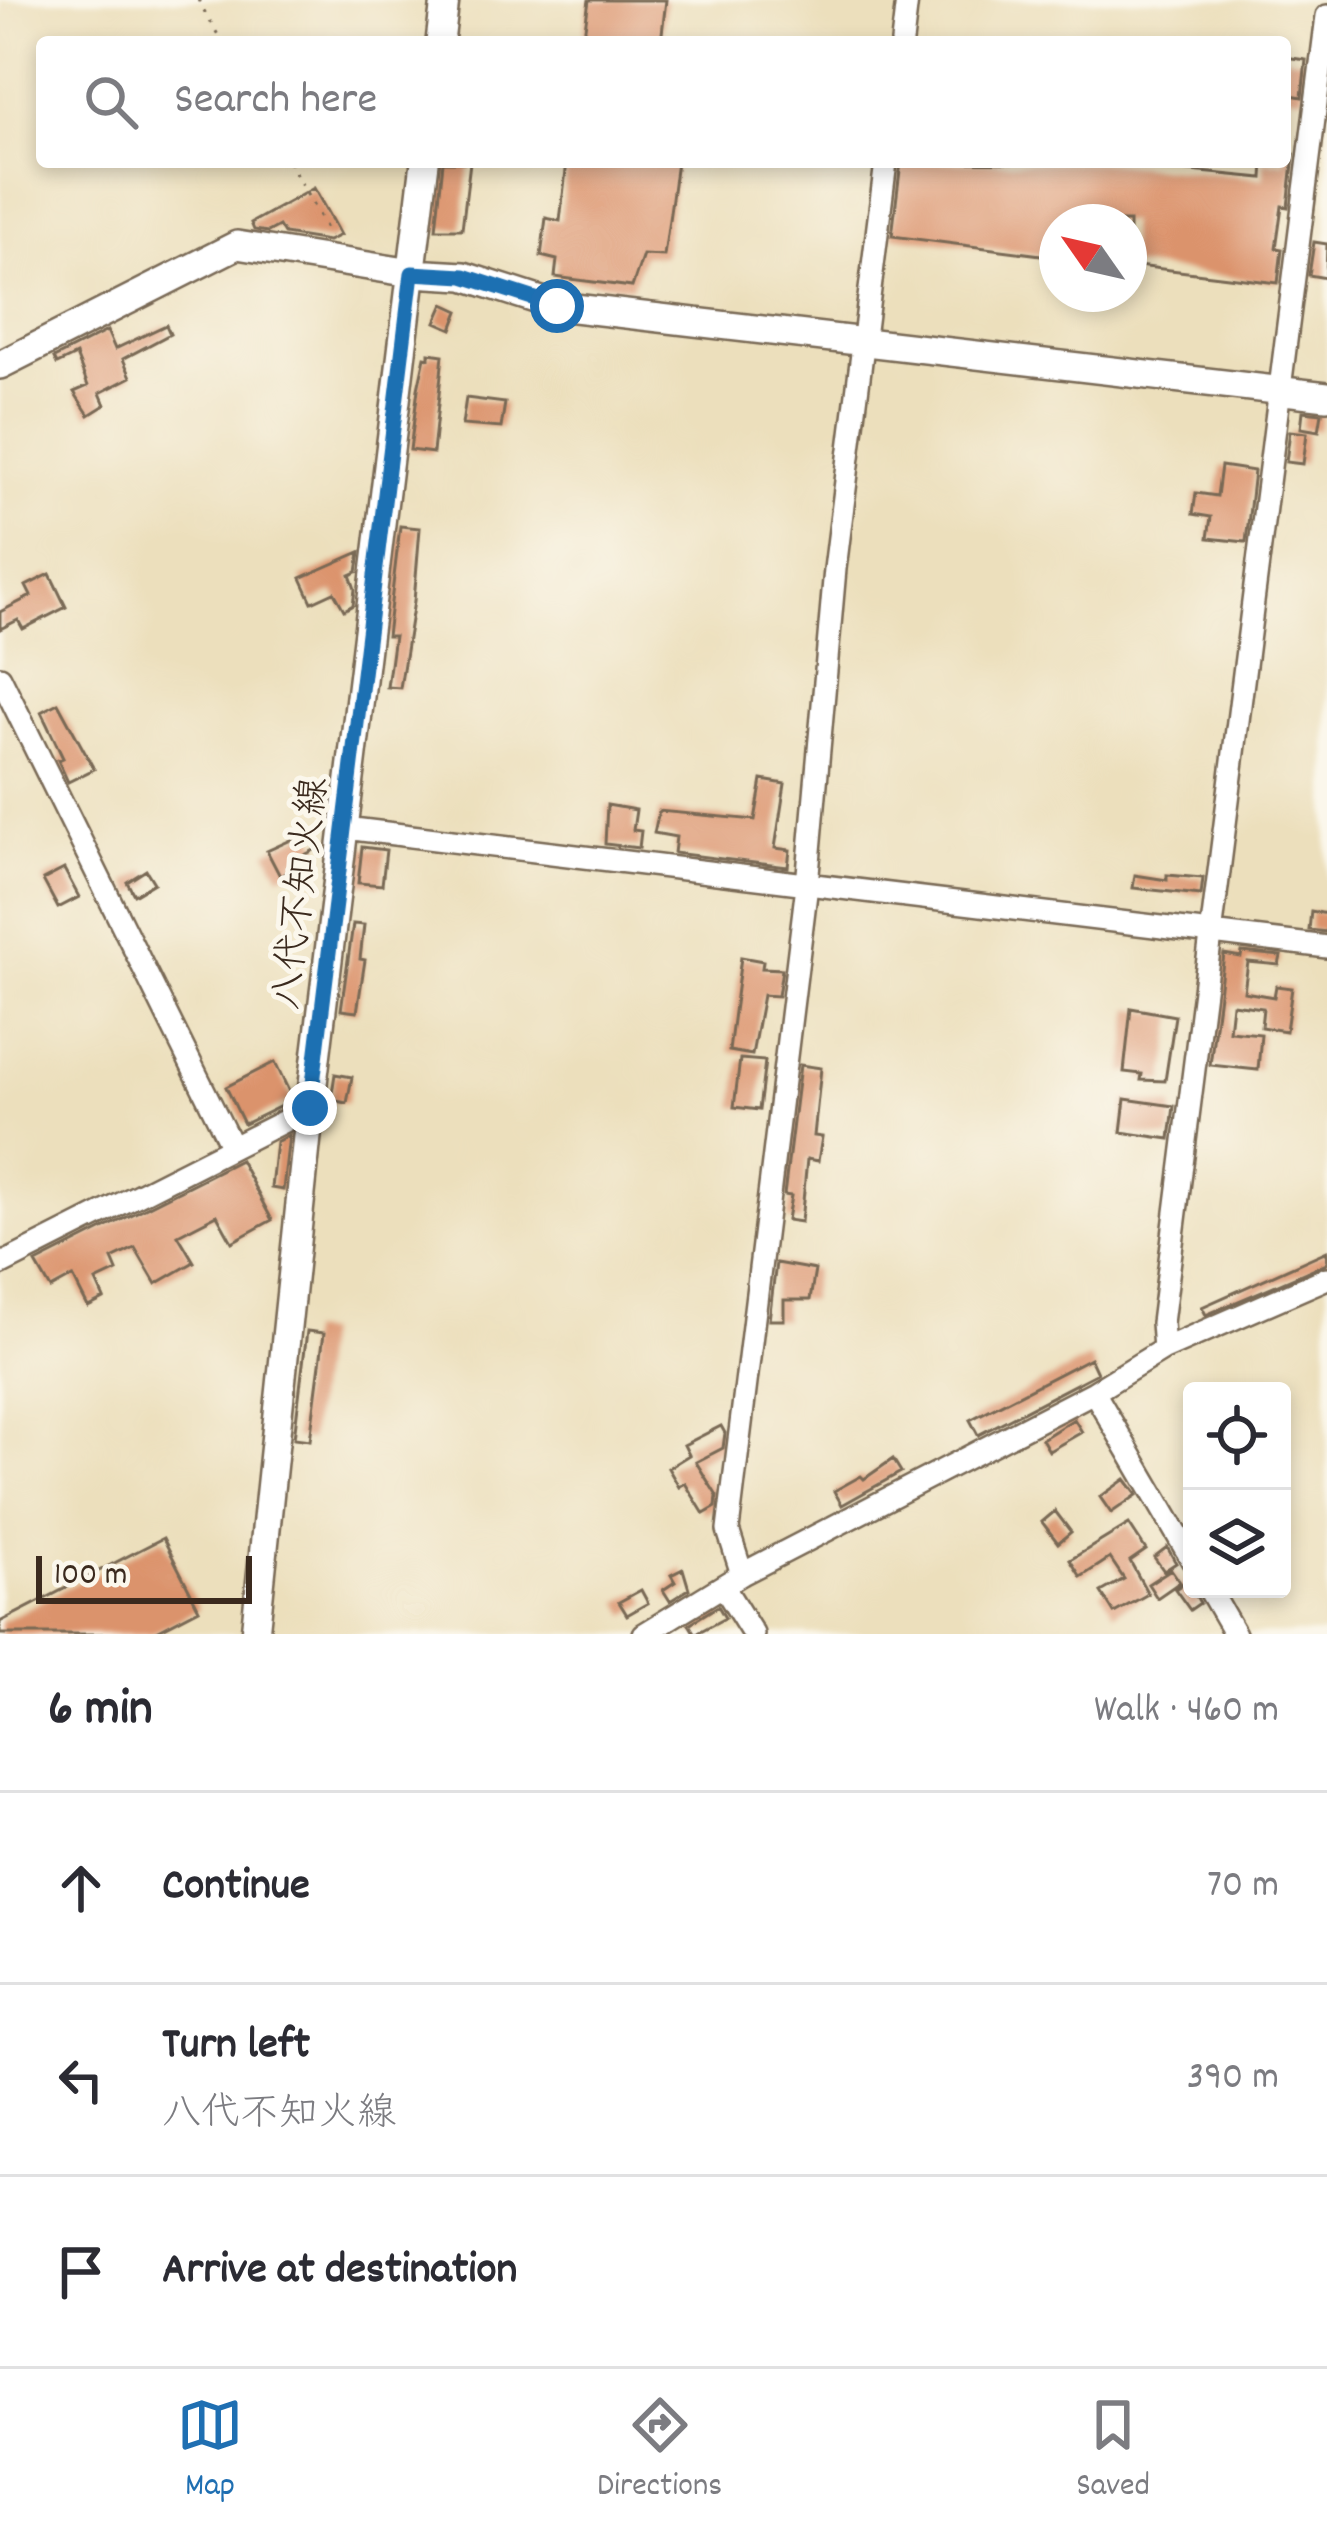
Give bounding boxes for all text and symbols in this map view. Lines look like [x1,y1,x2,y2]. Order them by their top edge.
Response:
search box [36,36,1291,168]
icon: search [78,69,144,135]
text: Search here [174,70,377,134]
north arrow [1039,204,1147,312]
route start [530,279,584,333]
street label: 八代不知火線 [262,774,345,1013]
route end [283,1081,337,1135]
map controls [1183,1382,1291,1598]
button: locate [1183,1382,1291,1490]
button: layers [1183,1490,1291,1598]
scale bar [36,1550,252,1603]
text: 100 m [54,1553,127,1600]
text: 6 min [48,1676,153,1748]
text: Walk · 460 m [1094,1685,1279,1740]
icon: ahead [48,1855,114,1921]
text: Continue [162,1856,310,1920]
text: 70 m [1207,1860,1279,1915]
text: Turn left [162,2015,310,2079]
icon: left [48,2047,114,2113]
text: 390 m [1187,2052,1279,2107]
text: 八代不知火線 [162,2089,396,2144]
icon: arrive [48,2239,114,2305]
text: Arrive at destination [162,2240,517,2304]
tab: Map [177,2392,243,2511]
tab: Directions [597,2392,722,2511]
tab: Saved [1076,2392,1150,2511]

